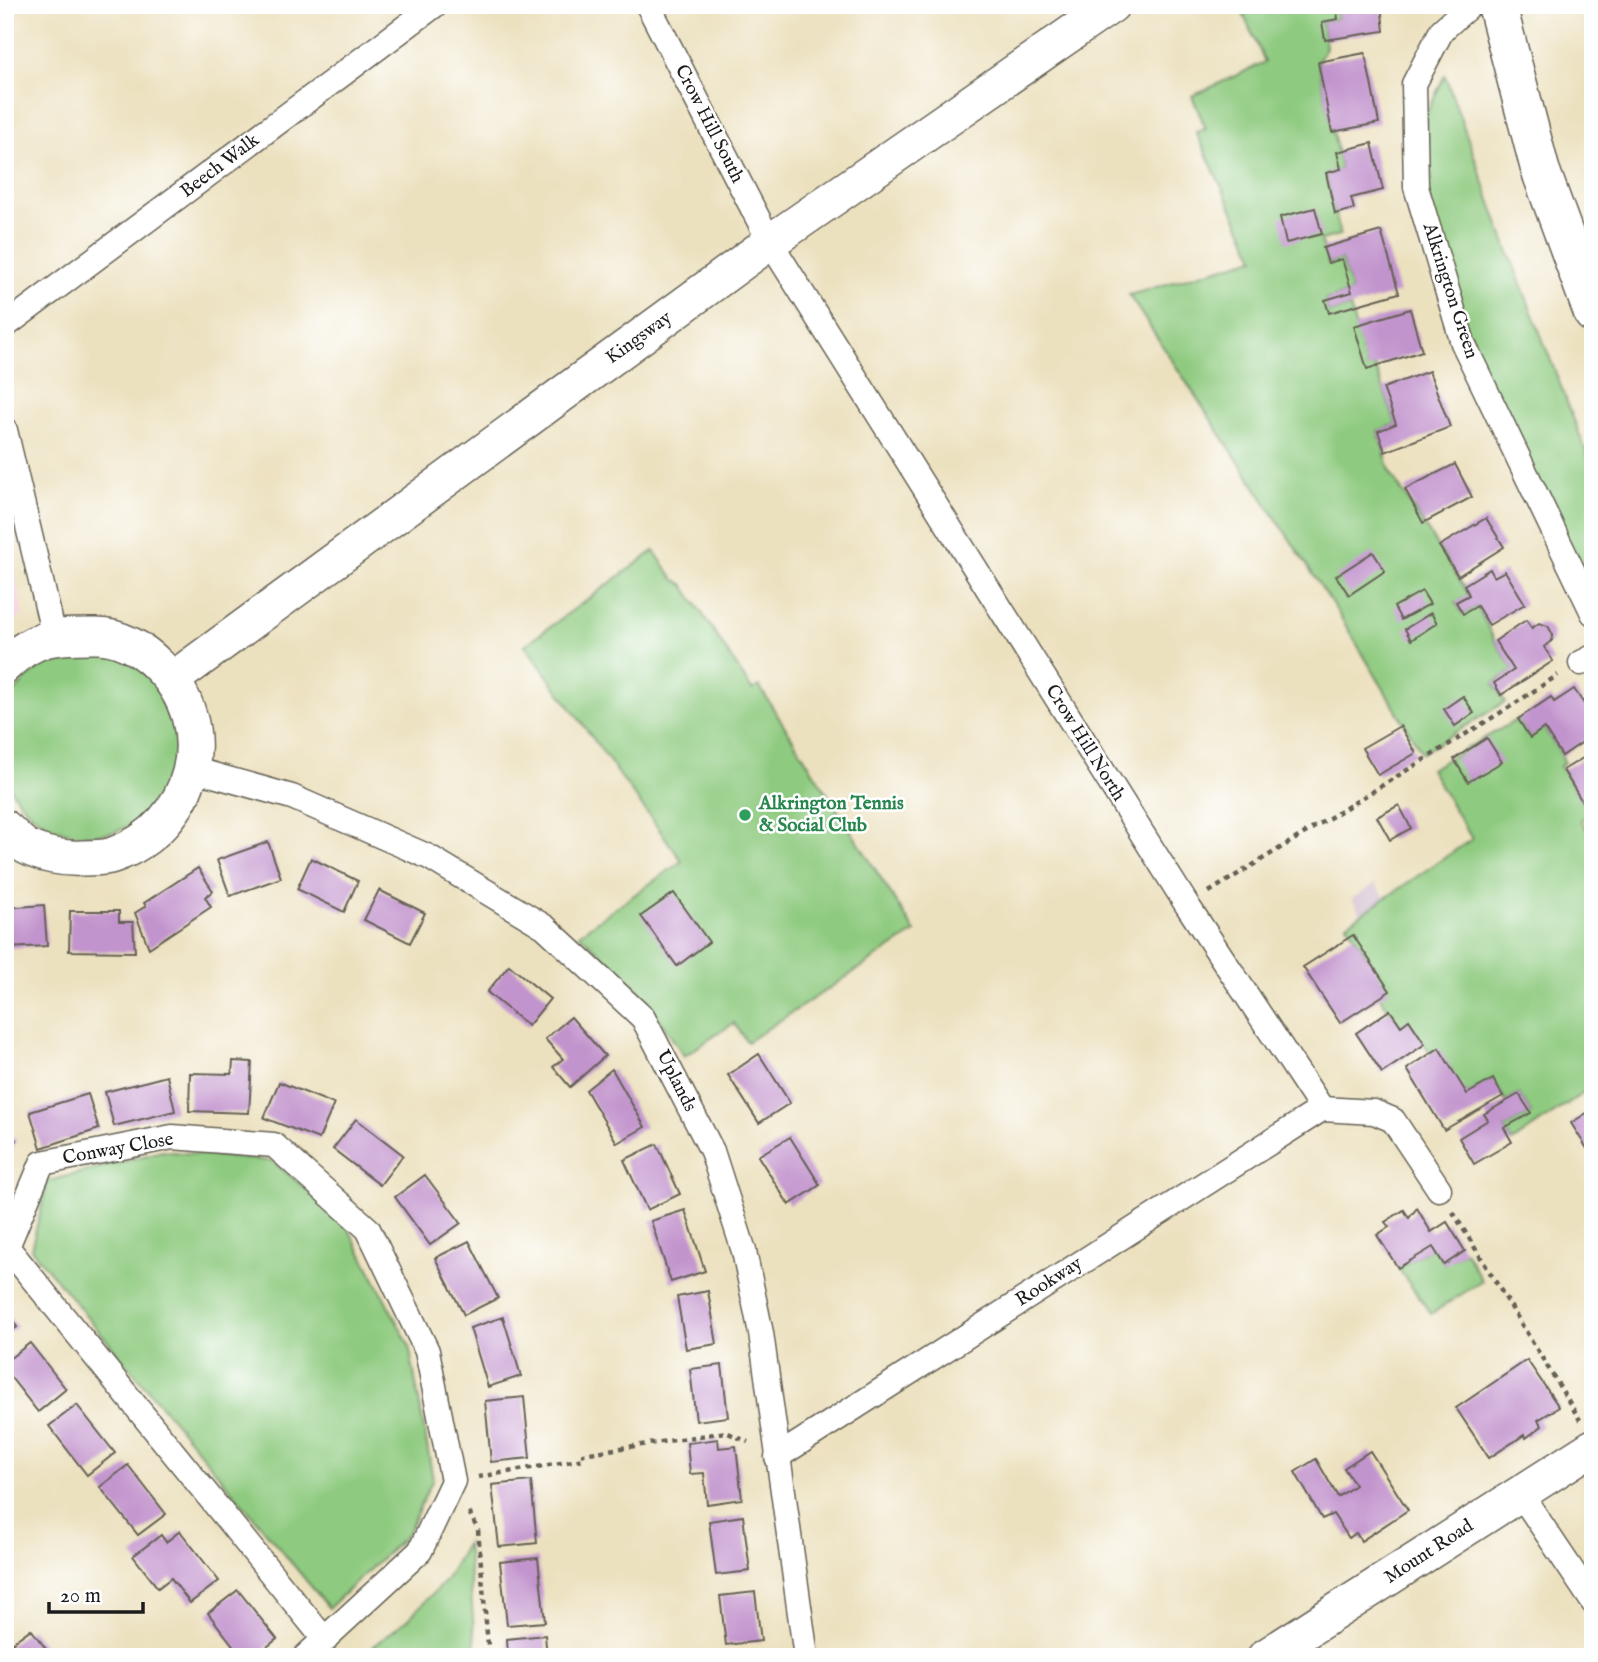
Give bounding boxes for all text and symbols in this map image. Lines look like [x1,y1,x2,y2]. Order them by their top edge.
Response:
street label: Crow Hill South [669,61,749,187]
street label: Beech Walk [176,128,265,204]
street label: Alkrington Green [1416,219,1483,362]
street label: Kingsway [601,306,677,370]
street label: Crow Hill North [1040,680,1130,806]
place label: Alkrington Tennis & Social Club [758,792,904,838]
marker: Alkrington Tennis & Social Club [737,807,753,823]
street label: Uplands [650,1046,702,1116]
street label: Conway Close [61,1127,175,1171]
street label: Rookway [1011,1251,1087,1312]
street label: Mount Road [1380,1514,1479,1590]
scale bar [49,1571,144,1615]
text: 20 m [60,1583,101,1610]

